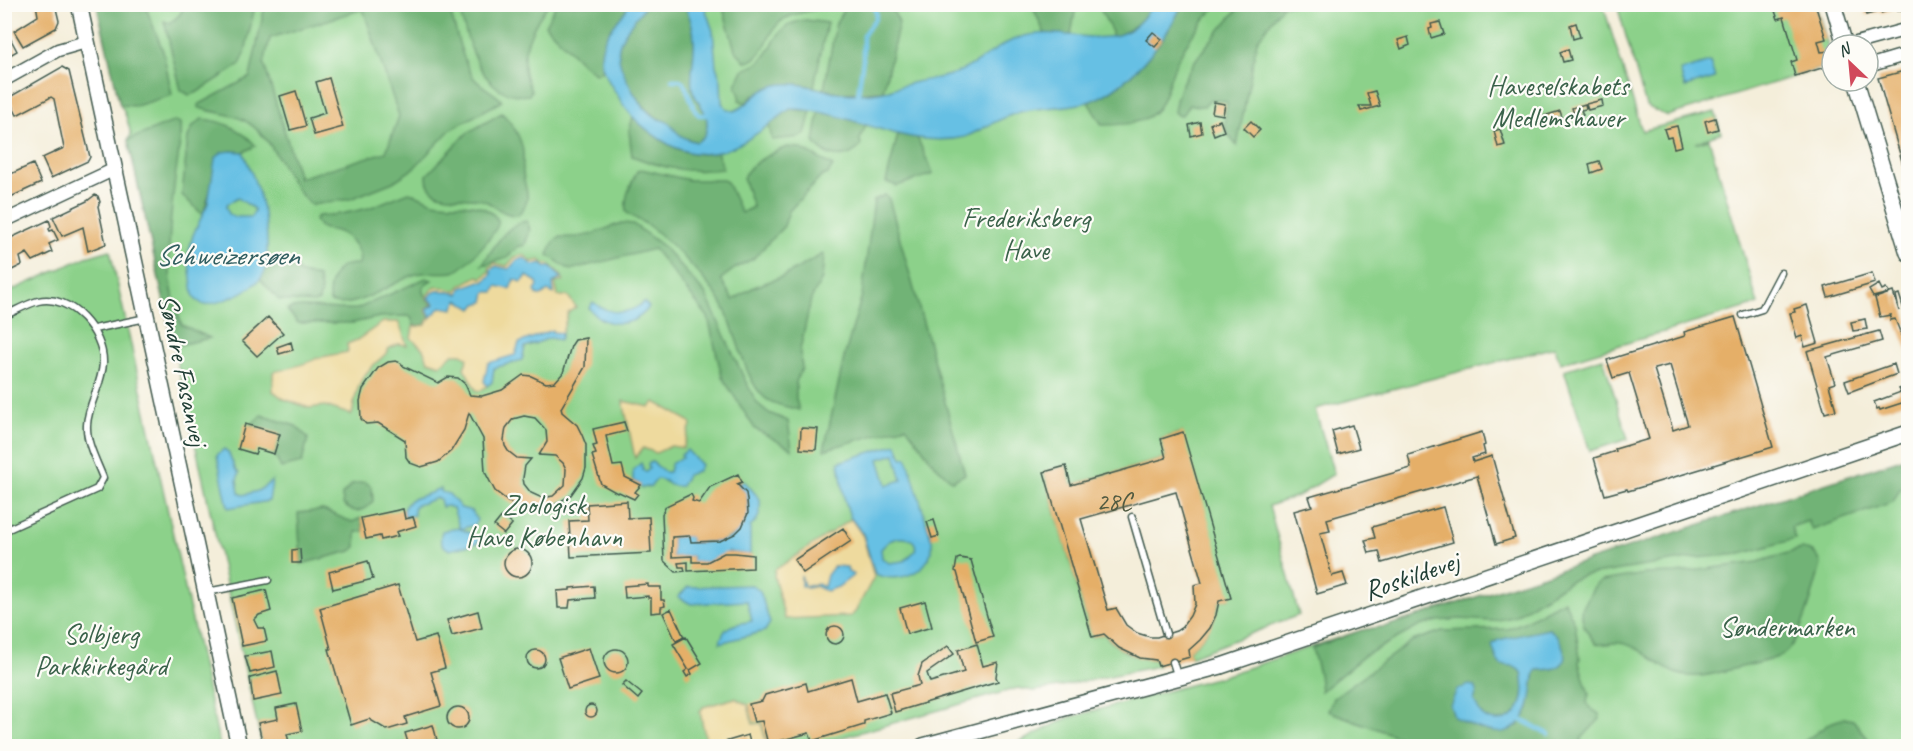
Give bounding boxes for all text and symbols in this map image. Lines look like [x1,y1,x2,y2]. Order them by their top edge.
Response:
north arrow [1820,33,1880,93]
text: N [1835,38,1855,62]
park label: Haveselskabets Medlemshaver [1487,68,1631,135]
park label: Frederiksberg Have [962,200,1092,267]
water label: Schweizersøen [155,236,301,274]
street label: Søndre Fasanvej [150,291,217,452]
house number: 28C [1096,485,1135,518]
park label: Zoologisk Have København [466,487,622,554]
street label: Roskildevej [1359,542,1467,608]
park label: Søndermarken [1719,609,1856,644]
park label: Solbjerg Parkkirkegård [35,616,171,683]

